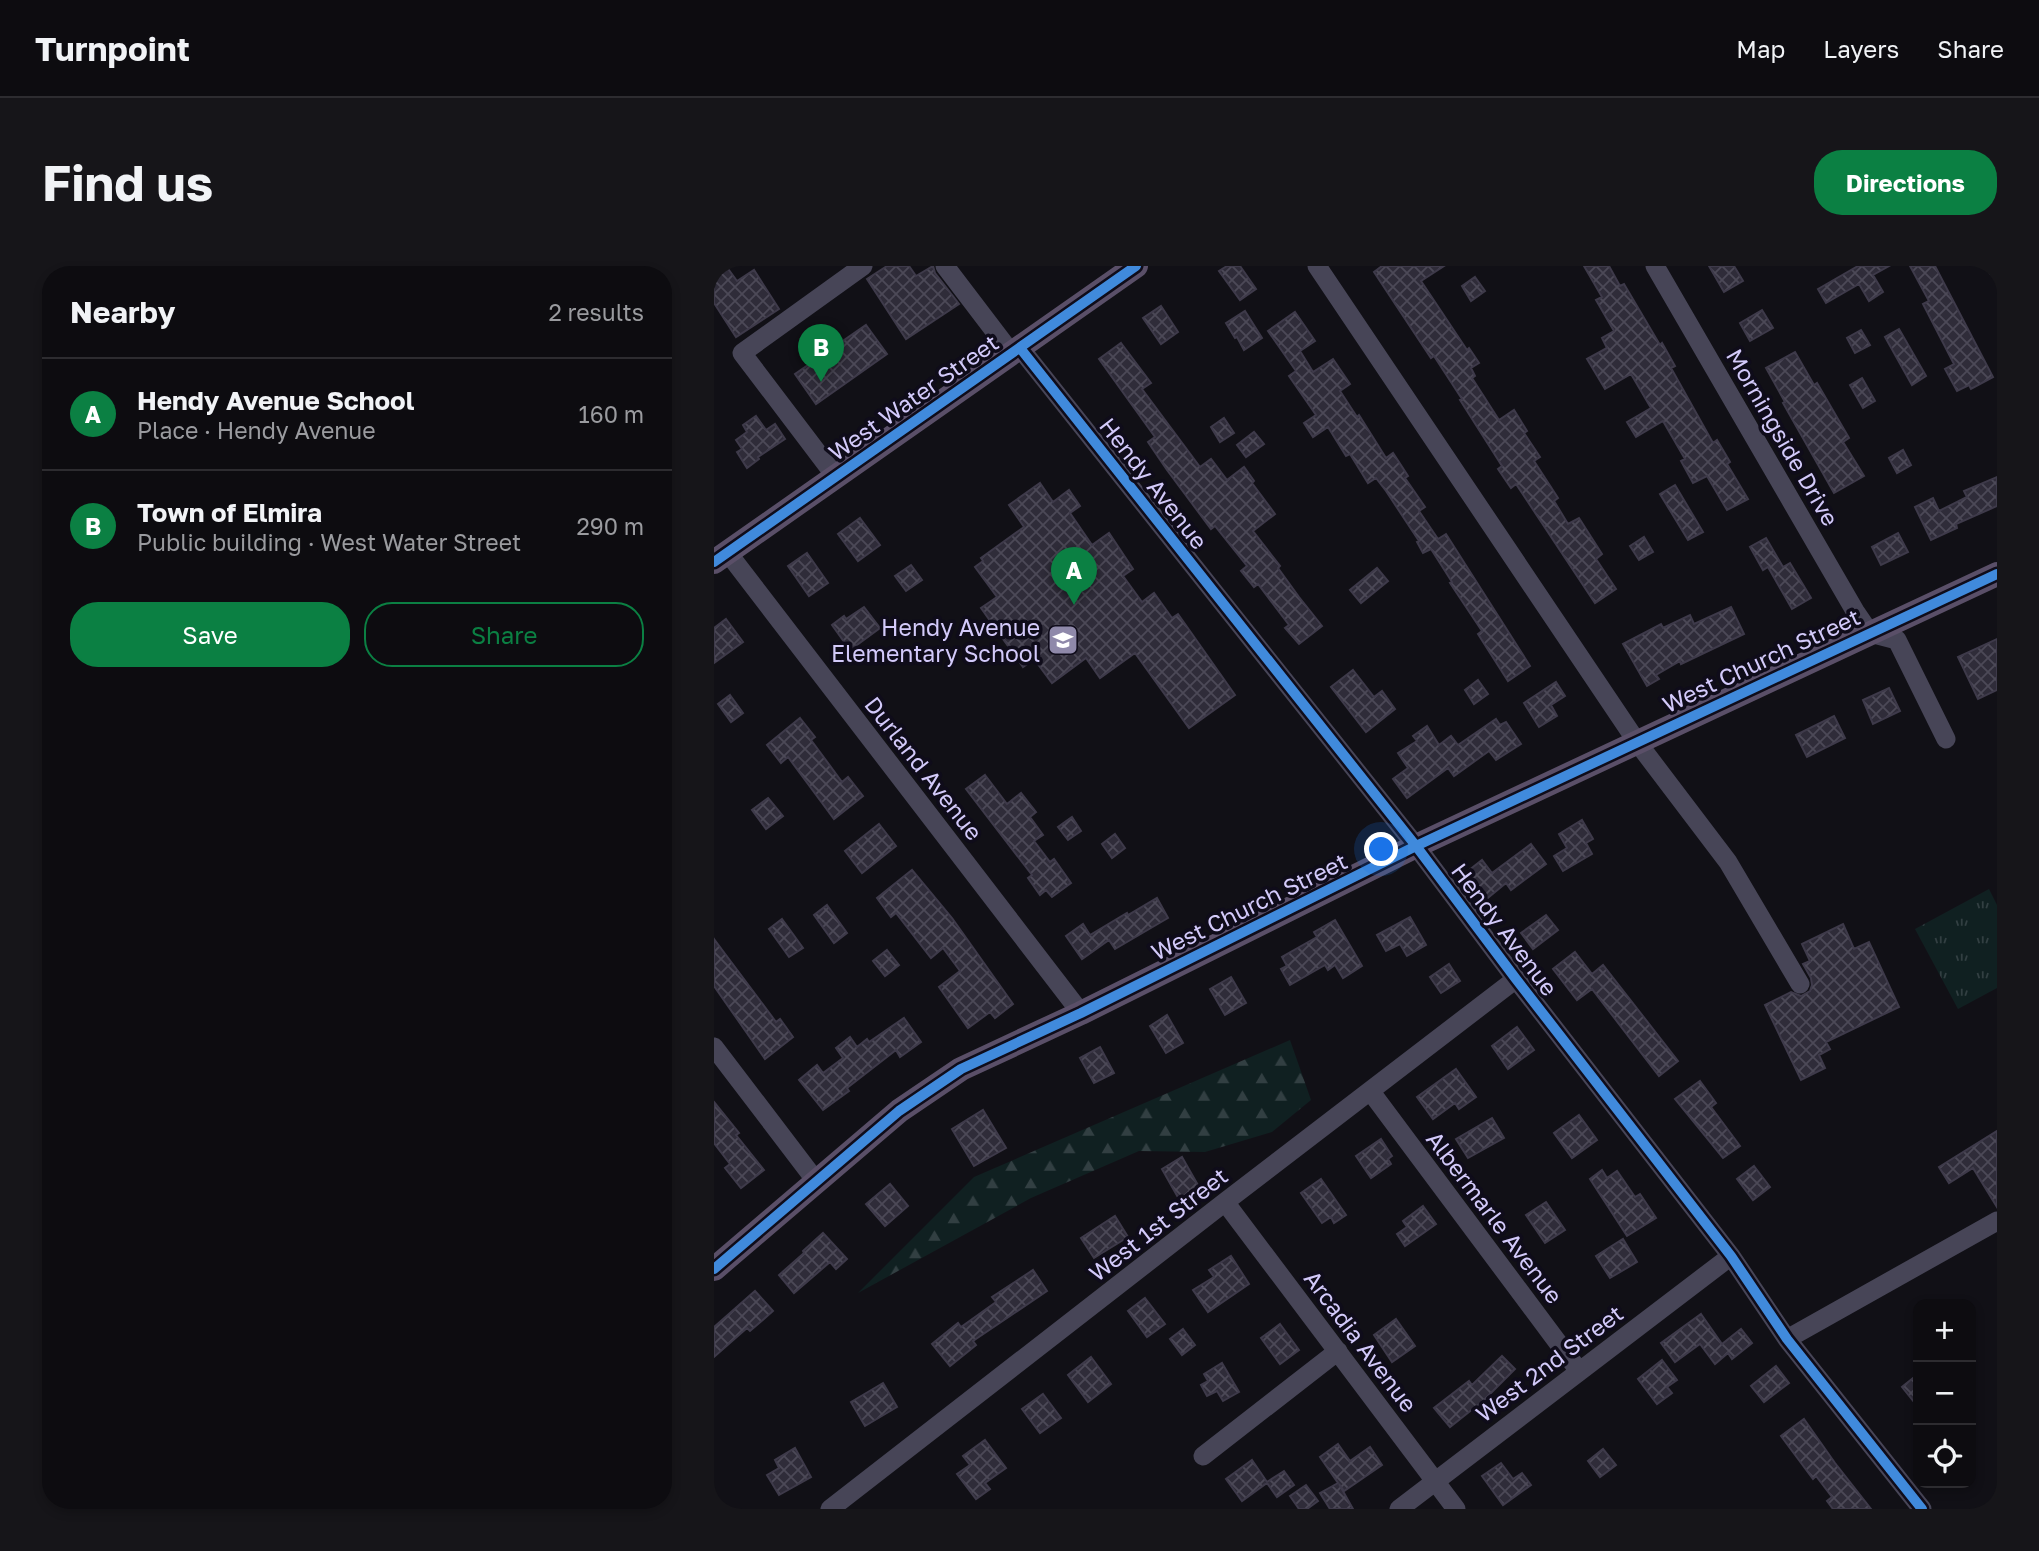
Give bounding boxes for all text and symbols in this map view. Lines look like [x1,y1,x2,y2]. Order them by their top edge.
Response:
text: Turnpoint [35,29,190,68]
text: Map [1736,34,1785,63]
text: Layers [1823,34,1899,63]
text: Share [1937,34,2004,63]
button: Directions [1814,150,1997,215]
text: Find us [42,153,213,212]
text: Nearby [70,294,175,330]
text: 2 results [548,298,644,326]
pin: B [798,324,844,382]
street label: West Water Street [823,328,1003,466]
street label: Morningside Drive [1721,344,1845,530]
text: Hendy Avenue School [137,385,414,416]
text: A [85,400,101,428]
text: 160 m [579,400,644,428]
street label: Hendy Avenue [1094,412,1214,554]
text: Place · Hendy Avenue [137,416,376,444]
text: Town of Elmira [137,497,322,528]
text: B [85,512,101,540]
text: 290 m [576,512,644,540]
text: Public building · West Water Street [137,528,521,556]
pin: A [1051,547,1097,605]
button: Save [70,602,350,667]
button: Share [364,602,644,667]
street label: West Church Street [1658,602,1864,718]
place label: Hendy Avenue Elementary School [831,613,1040,667]
school or university icon: Hendy Avenue Elementary School [1046,623,1080,657]
street label: Durland Avenue [859,691,989,845]
your location [1364,832,1398,866]
street label: West Church Street [1146,846,1352,966]
street label: Hendy Avenue [1446,857,1564,1001]
street label: Albermarle Avenue [1421,1125,1569,1309]
street label: West 1st Street [1083,1161,1233,1287]
street label: Arcadia Avenue [1299,1265,1423,1417]
street label: West 2nd Street [1470,1299,1628,1427]
map controls [1913,1299,1976,1488]
button: + [1913,1299,1976,1362]
button: − [1913,1362,1976,1425]
button: locate [1913,1425,1976,1488]

